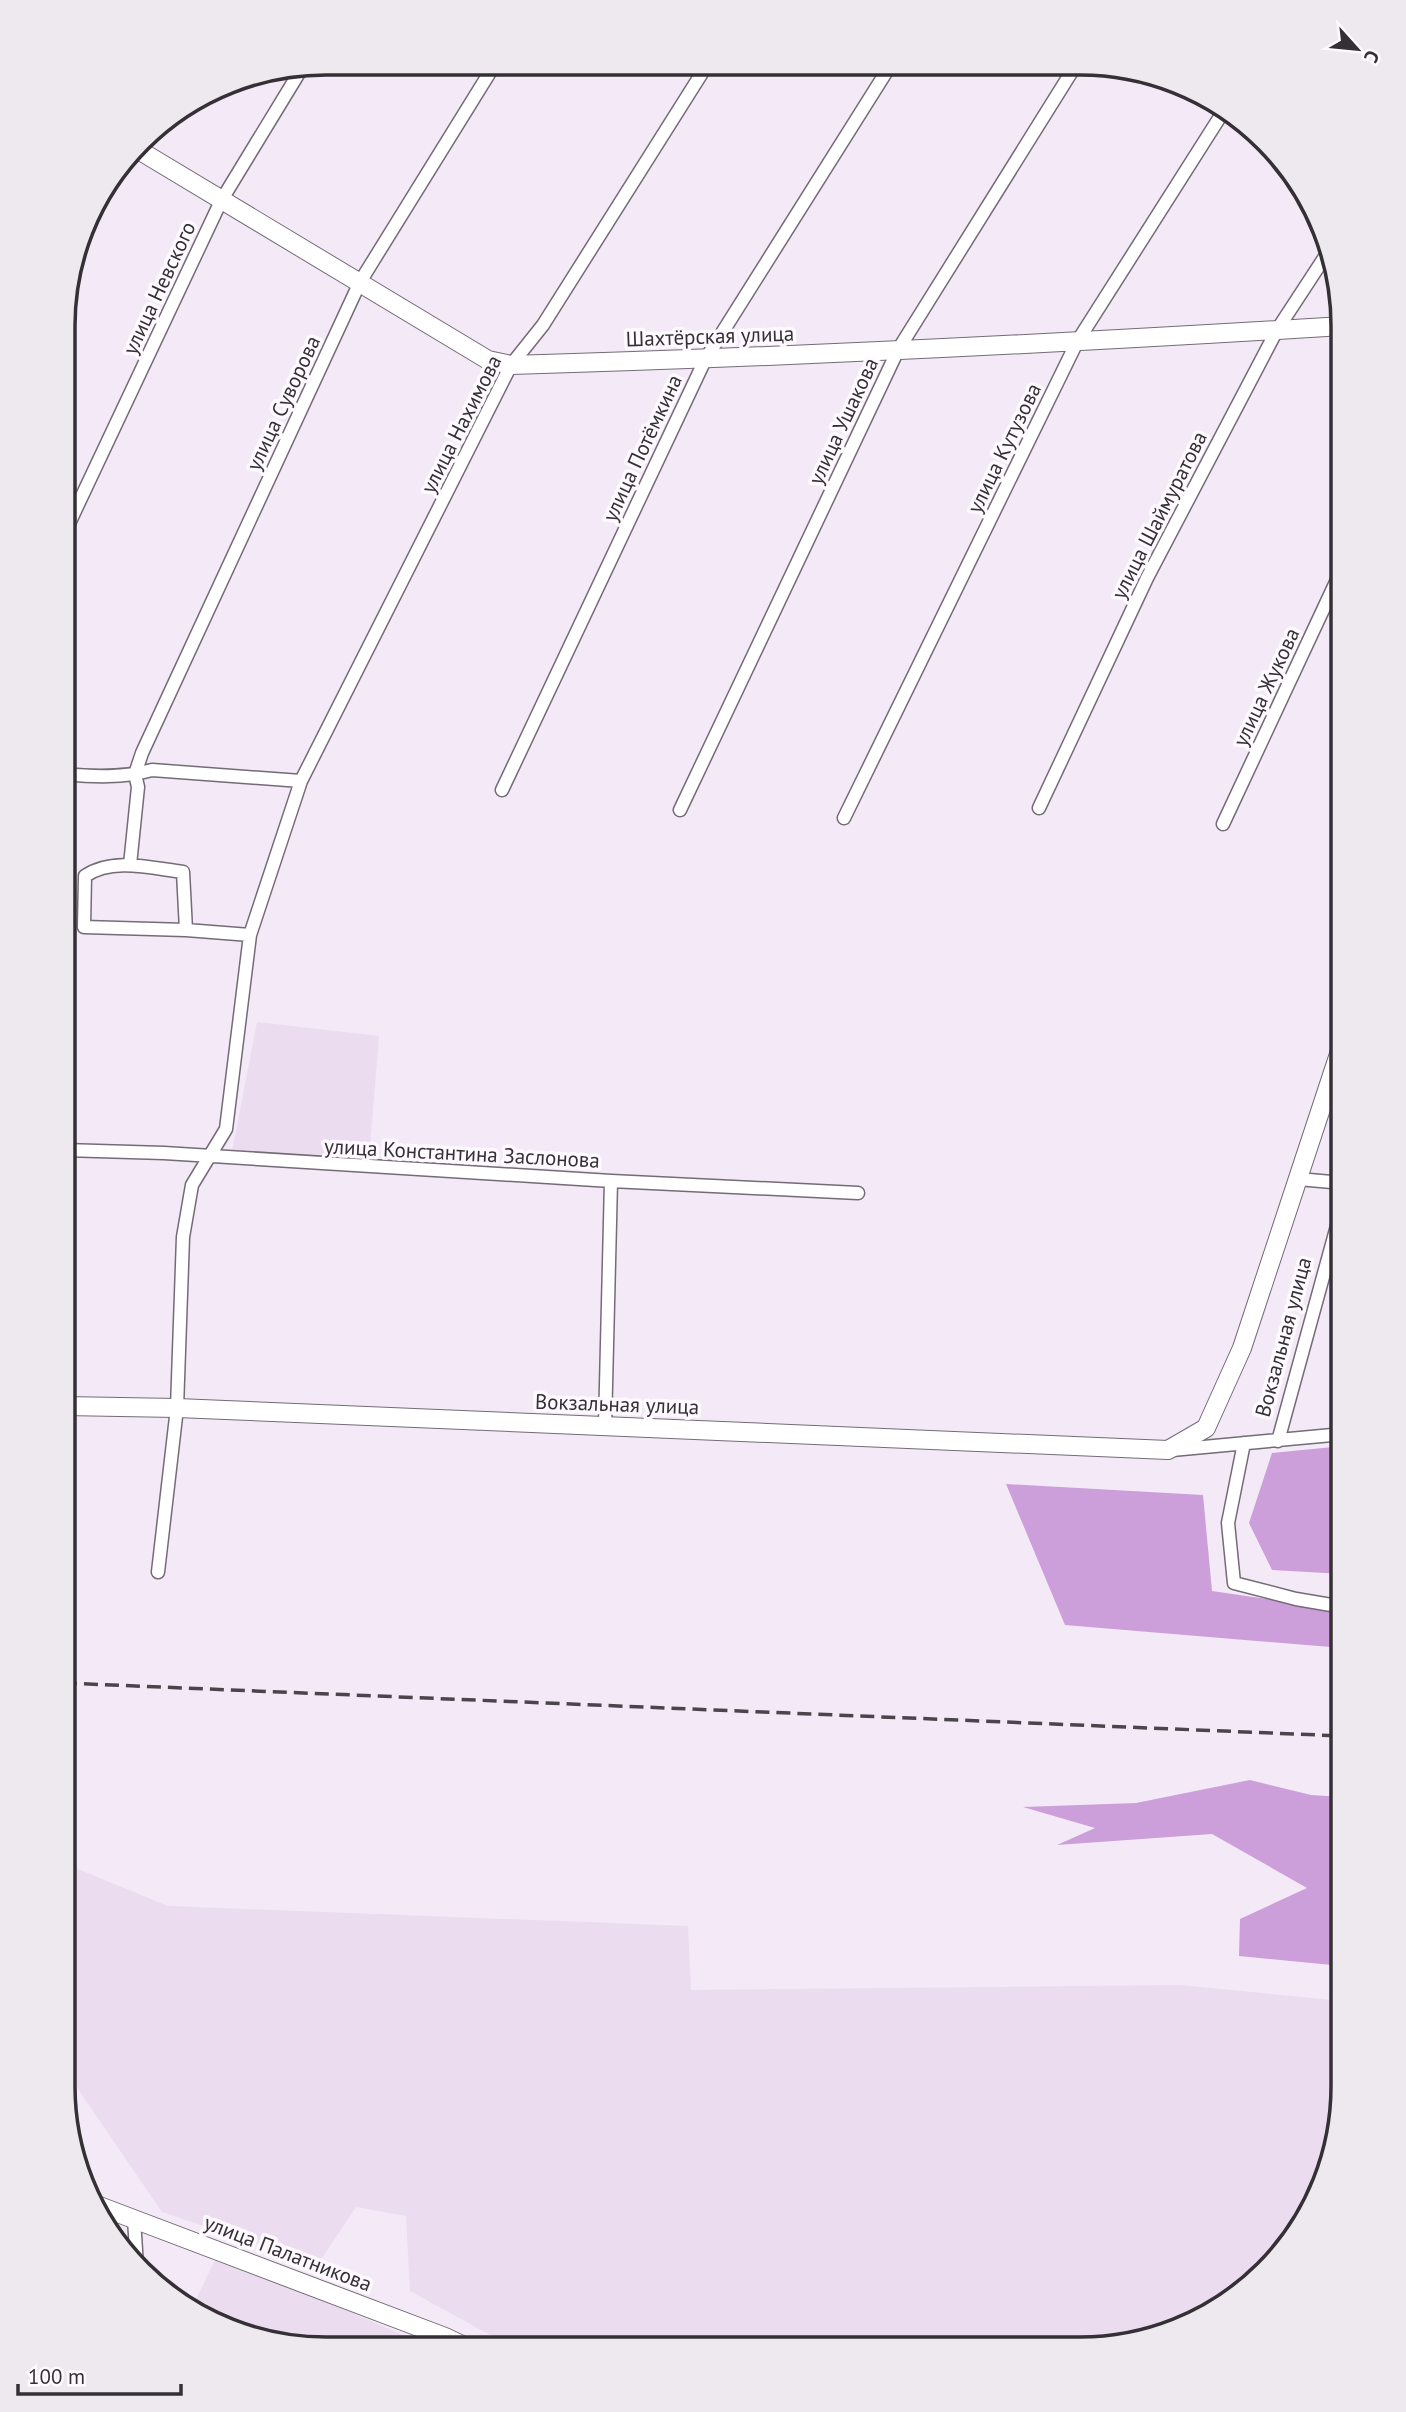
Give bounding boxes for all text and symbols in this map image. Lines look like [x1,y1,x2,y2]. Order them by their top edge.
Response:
north arrow [1322,14,1392,84]
text: С [1359,47,1385,67]
street label: улица Невского [116,217,202,359]
street label: Шахтёрская улица [625,320,795,352]
street label: улица Суворова [240,331,326,475]
street label: улица Нахимова [415,350,507,498]
street label: улица Ушакова [802,353,884,489]
street label: улица Потёмкина [596,370,688,526]
street label: улица Кутузова [961,379,1047,517]
street label: улица Шаймуратова [1105,427,1213,603]
street label: улица Жукова [1227,623,1305,751]
street label: улица Константина Заслонова [323,1132,601,1174]
street label: Вокзальная улица [1249,1254,1317,1420]
street label: Вокзальная улица [534,1388,700,1420]
street label: улица Палатникова [200,2209,376,2297]
scale bar [18,2352,180,2396]
text: 100 m [28,2363,85,2390]

